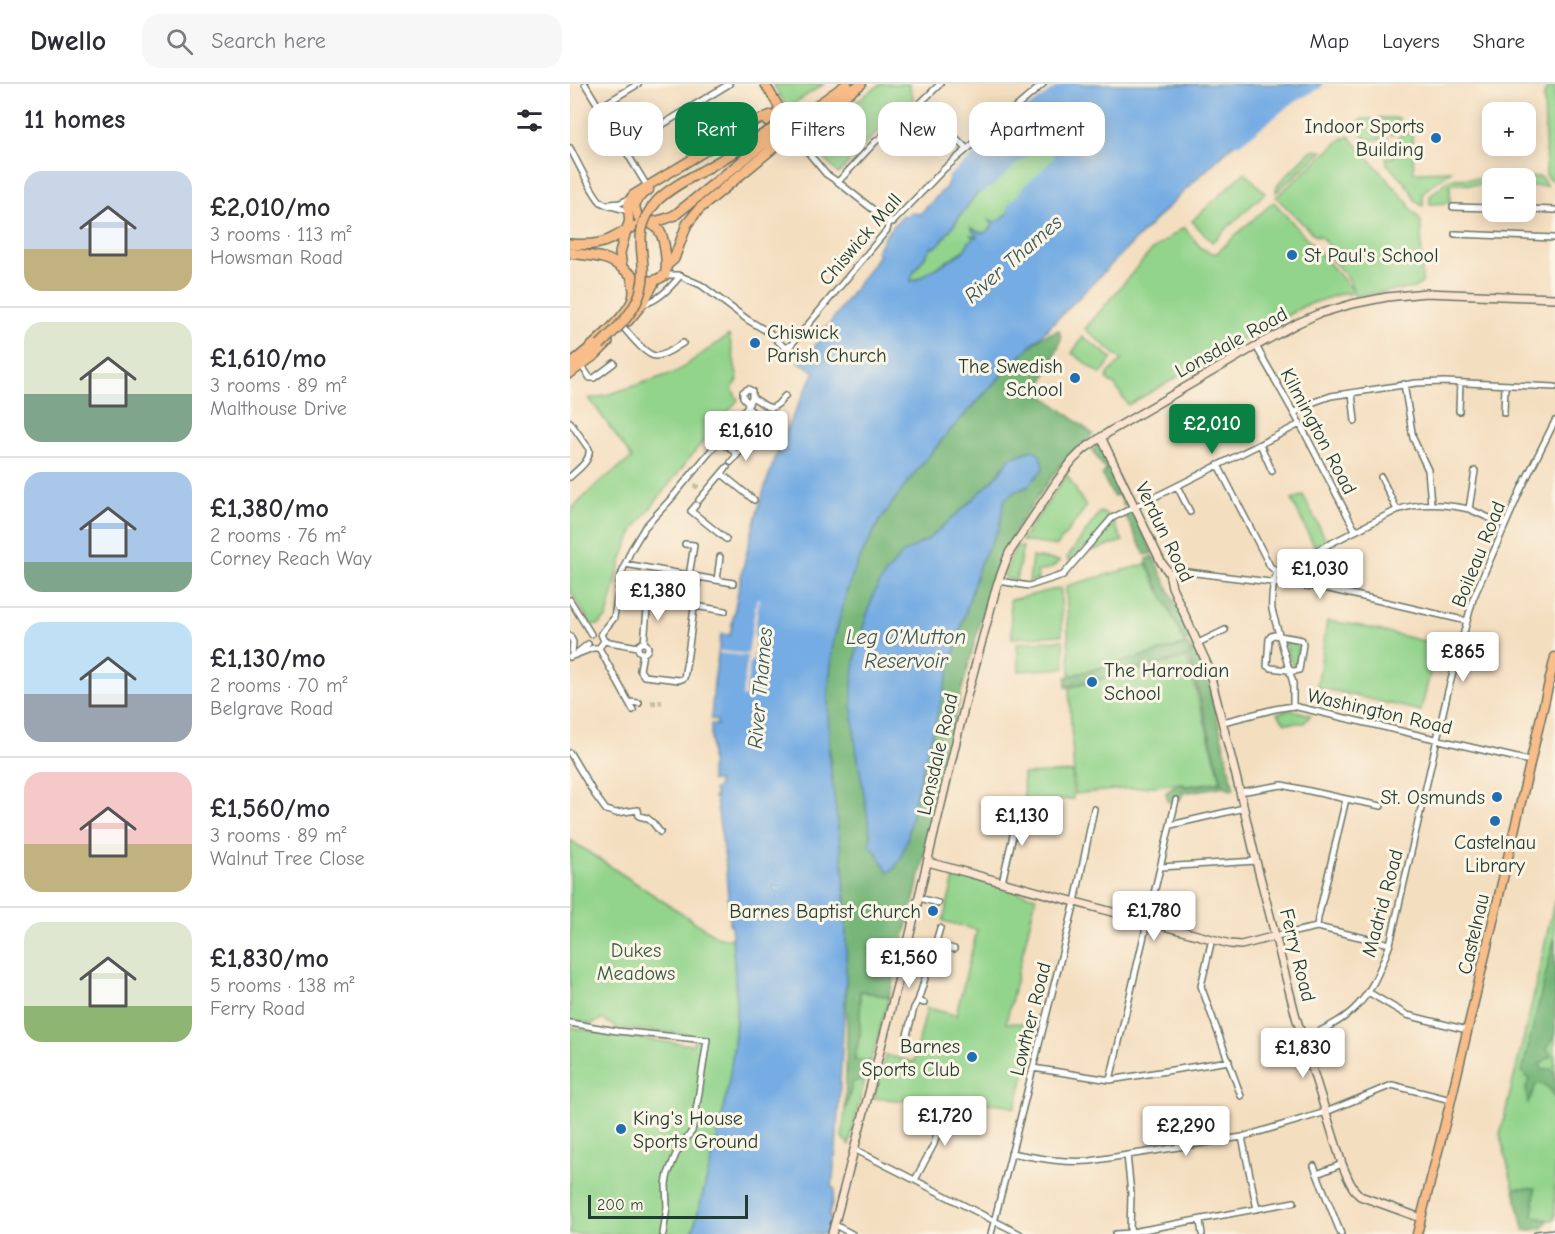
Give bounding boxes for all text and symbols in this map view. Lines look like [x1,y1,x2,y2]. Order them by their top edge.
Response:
search box [142,14,562,68]
text: Dwello [30,25,106,57]
icon: search [163,25,196,58]
text: Search here [211,28,326,54]
text: Map [1310,29,1349,53]
text: Layers [1382,29,1440,53]
text: Share [1473,29,1525,53]
chip: Buy [588,102,663,156]
chip: Rent [675,102,758,156]
chip: Filters [770,102,866,156]
chip: New [878,102,957,156]
chip: Apartment [969,102,1105,156]
map controls [1482,102,1536,222]
button: + [1482,102,1536,156]
icon: filters [513,104,546,137]
text: 11 homes [24,105,125,135]
place label: Indoor Sports Building [1305,115,1424,161]
marker: Indoor Sports Building [1429,131,1443,145]
button: − [1482,168,1536,222]
street label: Chiswick Mall [814,189,907,290]
text: £2,010/mo [210,193,331,223]
icon: home [72,195,144,267]
water label: River Thames [959,210,1067,308]
text: 3 rooms · 113 m² [210,223,351,246]
place label: St Paul's School [1304,244,1439,267]
text: Howsman Road [210,246,343,269]
marker: St Paul's School [1285,248,1299,262]
street label: Lonsdale Road [1171,302,1291,383]
place label: Chiswick Parish Church [767,321,887,367]
marker: Chiswick Parish Church [748,336,762,350]
text: £1,610/mo [210,344,327,374]
icon: home [72,346,144,418]
place label: The Swedish School [958,355,1063,401]
street label: Kilmington Road [1276,364,1361,498]
marker: The Swedish School [1068,371,1082,385]
text: 3 rooms · 89 m² [210,374,346,397]
text: Malthouse Drive [210,397,347,420]
pin: £2,010 [1163,404,1261,455]
pin: £1,610 [697,411,795,462]
text: £2,010 [1183,412,1241,435]
text: £1,610 [719,419,773,442]
street label: Verdun Road [1130,478,1199,586]
text: £1,380/mo [210,494,329,524]
icon: home [72,496,144,568]
street label: Boileau Road [1447,498,1510,611]
text: 2 rooms · 76 m² [210,524,346,547]
text: Corney Reach Way [210,547,372,570]
pin: £1,030 [1271,549,1369,600]
text: £1,030 [1291,557,1349,580]
pin: £1,380 [609,571,707,622]
text: £1,380 [630,579,686,602]
water label: Leg O'Mutton Reservoir [846,625,966,673]
water label: River Thames [743,626,777,750]
pin: £865 [1427,632,1499,683]
text: £865 [1441,640,1485,663]
text: £1,130/mo [210,644,326,674]
icon: home [72,646,144,718]
place label: The Harrodian School [1104,659,1229,705]
text: 2 rooms · 70 m² [210,674,347,697]
marker: The Harrodian School [1085,675,1099,689]
street label: Washington Road [1305,684,1455,739]
street label: Lonsdale Road [912,691,963,817]
text: Belgrave Road [210,697,333,720]
place label: St. Osmunds [1381,786,1485,809]
marker: St. Osmunds [1490,790,1504,804]
text: £1,560/mo [210,794,330,824]
icon: home [72,796,144,868]
pin: £1,130 [973,796,1071,847]
text: £1,130 [995,804,1049,827]
marker: Castelnau Library [1488,814,1502,828]
text: 3 rooms · 89 m² [210,824,346,847]
place label: Castelnau Library [1454,831,1536,877]
text: Walnut Tree Close [210,847,364,870]
street label: Madrid Road [1357,847,1408,960]
pin: £1,780 [1105,891,1203,942]
street label: Castelnau [1453,892,1494,977]
text: £1,780 [1127,899,1181,922]
place label: Barnes Baptist Church [729,900,921,923]
marker: Barnes Baptist Church [926,904,940,918]
street label: Ferry Road [1275,906,1320,1004]
pin: £1,560 [860,938,958,989]
park label: Dukes Meadows [597,939,675,985]
text: £1,830/mo [210,944,329,974]
icon: home [72,946,144,1018]
text: £1,560 [880,946,938,969]
street label: Lowther Road [1005,960,1056,1078]
text: 5 rooms · 138 m² [210,974,355,997]
text: Ferry Road [210,997,305,1020]
pin: £1,830 [1254,1028,1352,1079]
place label: Barnes Sports Club [862,1035,960,1081]
text: £1,830 [1275,1036,1331,1059]
marker: Barnes Sports Club [965,1050,979,1064]
pin: £1,720 [896,1096,994,1147]
text: £1,720 [917,1104,973,1127]
pin: £2,290 [1137,1106,1235,1157]
place label: King's House Sports Ground [633,1107,758,1153]
text: £2,290 [1157,1114,1215,1137]
marker: King's House Sports Ground [614,1122,628,1136]
scale bar [588,1192,748,1220]
text: 200 m [597,1196,643,1214]

